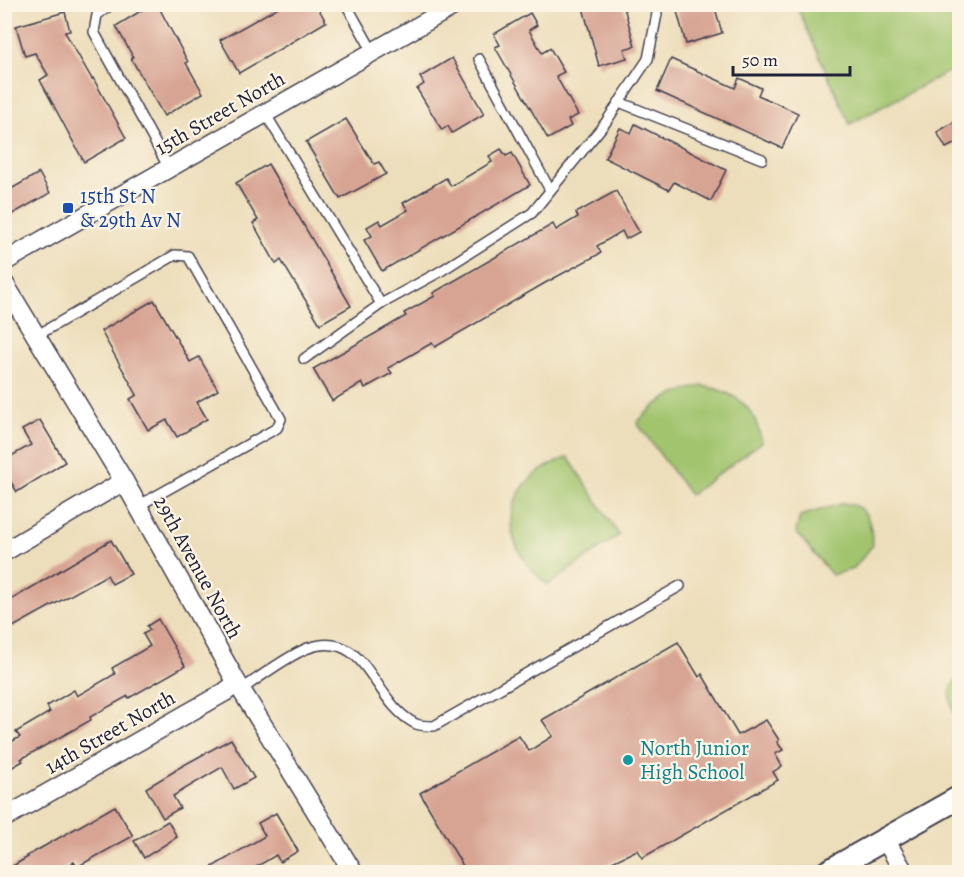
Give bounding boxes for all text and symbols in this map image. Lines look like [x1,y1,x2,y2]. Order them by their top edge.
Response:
scale bar [733,39,850,77]
text: 50 m [742,48,778,72]
street label: 15th Street North [150,64,290,162]
place label: 15th St N & 29th Av N [80,182,181,234]
marker: 15th St N & 29th Av N [61,201,75,215]
street label: 29th Avenue North [147,490,249,644]
street label: 14th Street North [40,683,180,781]
place label: North Junior High School [640,734,749,786]
marker: North Junior High School [621,753,635,767]

